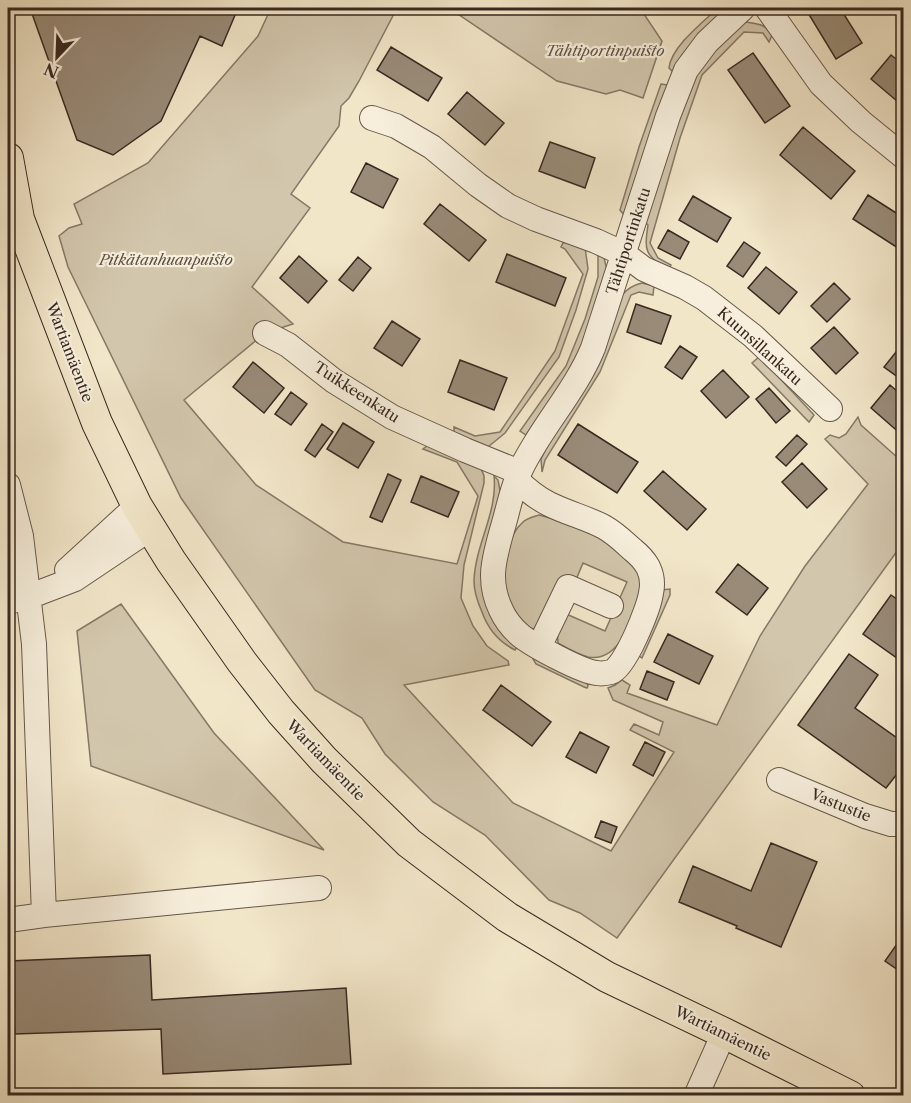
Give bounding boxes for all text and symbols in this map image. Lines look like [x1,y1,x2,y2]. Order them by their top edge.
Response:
north arrow [27,27,87,87]
park label: Tähtiportinpuisto [546,41,664,60]
text: N [41,59,61,83]
street label: Tähtiportinkatu [602,185,654,297]
park label: Pitkätanhuanpuisto [98,250,233,269]
street label: Wartiamäentie [42,299,98,404]
street label: Kuunsillankatu [714,303,806,389]
street label: Tuikkeenkatu [311,357,403,427]
street label: Wartiamäentie [282,715,369,804]
street label: Vastustie [807,784,874,826]
street label: Wartiamäentie [671,1001,774,1065]

